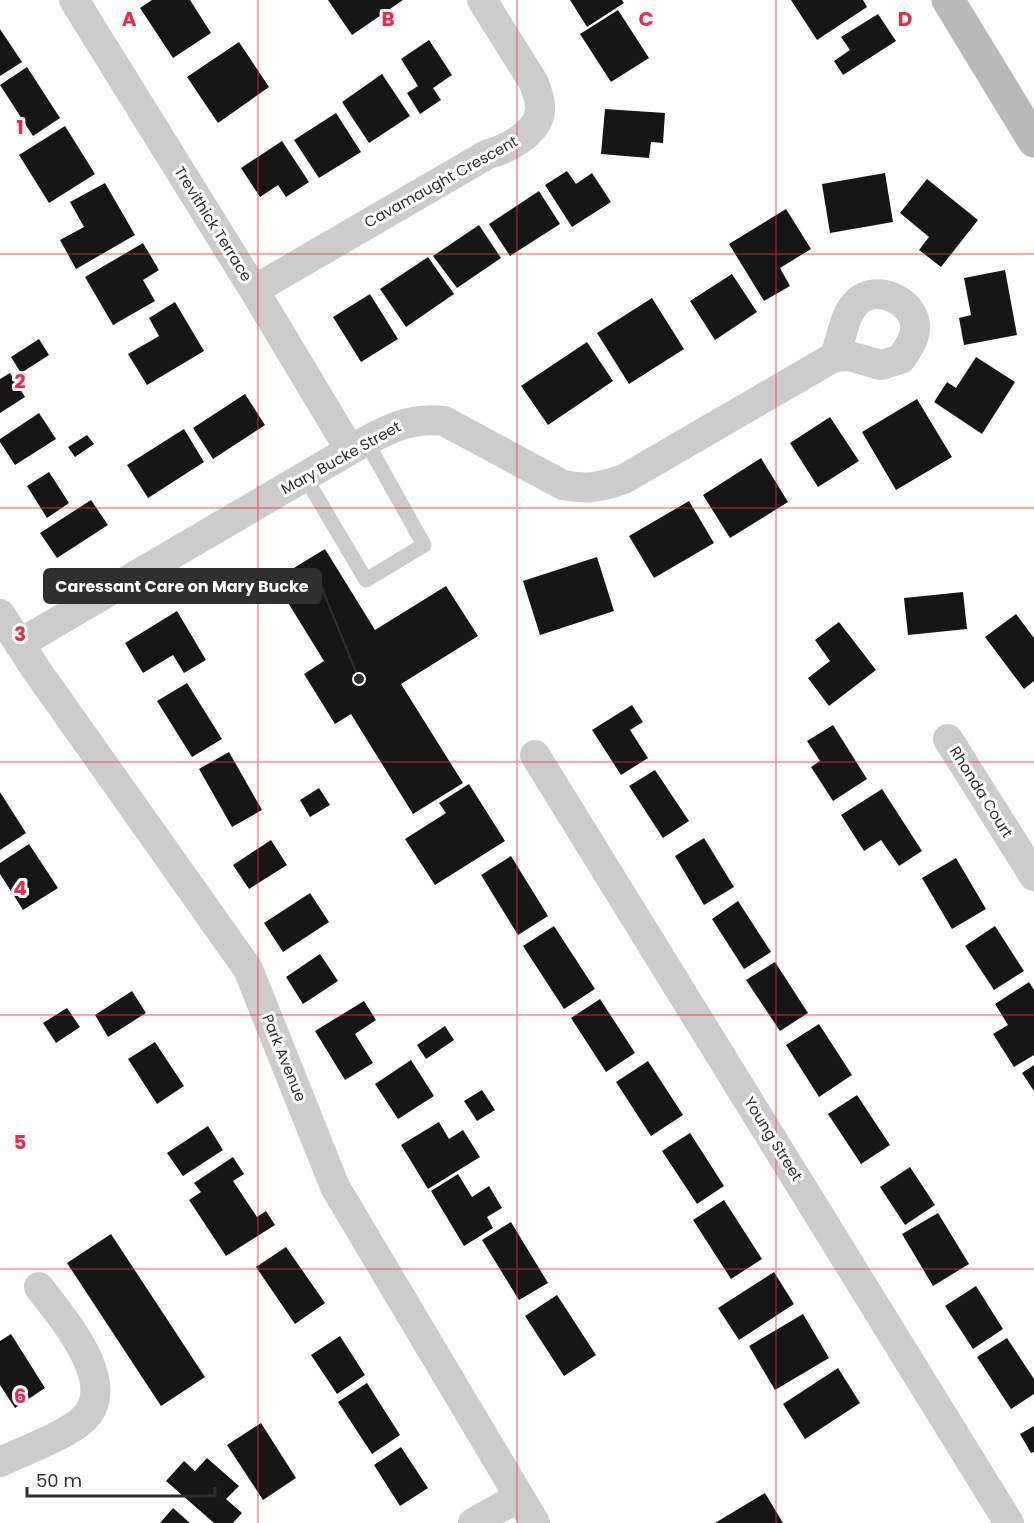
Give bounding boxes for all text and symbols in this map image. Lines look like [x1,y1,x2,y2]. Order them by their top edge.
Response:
text: A [122,5,137,33]
text: B [381,5,395,33]
text: C [638,5,654,33]
text: D [898,5,912,33]
text: 1 [16,113,24,141]
street label: Cavamaught Crescent [360,131,521,233]
street label: Trevithick Terrace [170,162,257,285]
text: 2 [14,367,26,395]
street label: Mary Bucke Street [277,416,404,499]
callout: Caressant Care on Mary Bucke [44,569,321,603]
text: Caressant Care on Mary Bucke [55,575,309,598]
text: 3 [14,620,26,648]
street label: Rhonda Court [945,742,1018,841]
text: 4 [13,874,27,902]
street label: Park Avenue [257,1011,312,1105]
street label: Young Street [739,1093,808,1185]
text: 5 [14,1128,27,1156]
text: 6 [14,1382,26,1410]
scale bar [27,1460,214,1498]
text: 50 m [36,1468,82,1493]

